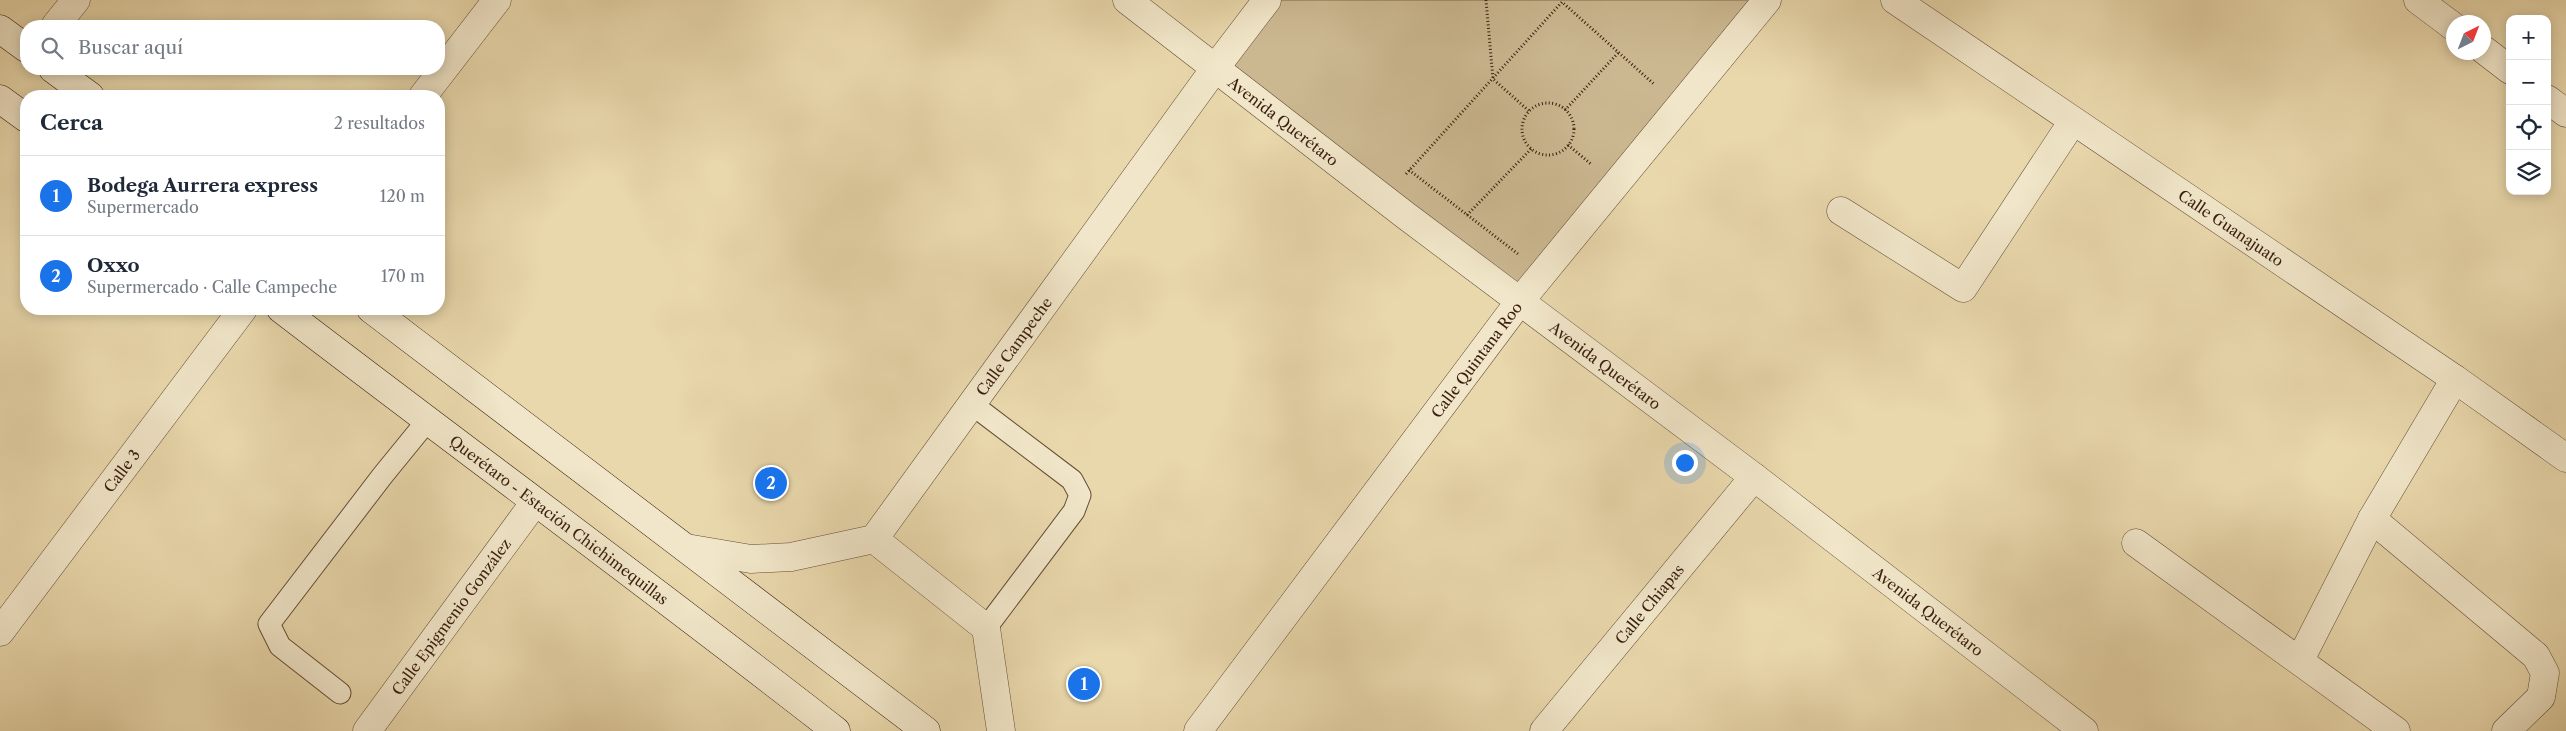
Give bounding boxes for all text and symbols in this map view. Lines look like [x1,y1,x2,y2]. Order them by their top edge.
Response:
north arrow [2446,15,2491,60]
map controls [2506,15,2551,195]
button: + [2506,15,2551,60]
search box [20,20,445,75]
icon: search [38,34,66,62]
text: Buscar aquí [78,36,183,59]
button: − [2506,60,2551,105]
street label: Avenida Querétaro [1224,72,1343,170]
button: locate [2506,105,2551,150]
text: Cerca [40,110,103,135]
text: 2 resultados [334,113,425,133]
button: layers [2506,150,2551,195]
text: Bodega Aurrera express [87,174,318,197]
street label: Calle Guanajuato [2175,185,2288,270]
text: 1 [52,186,60,206]
text: 120 m [380,186,425,206]
text: Supermercado [87,197,199,217]
text: Oxxo [87,254,139,277]
text: 2 [51,266,61,286]
text: 170 m [381,266,425,286]
text: Supermercado · Calle Campeche [87,277,337,297]
street label: Calle Campeche [971,293,1056,399]
street label: Calle Quintana Roo [1427,298,1526,421]
street label: Avenida Querétaro [1545,317,1665,413]
street label: Querétaro - Estación Chichimequillas [446,431,672,608]
street label: Calle 3 [99,445,144,496]
your location [1672,450,1698,476]
pin: 2 [755,464,787,502]
street label: Calle Epigmenio González [387,534,515,698]
street label: Calle Chiapas [1611,560,1688,648]
street label: Avenida Querétaro [1869,562,1988,660]
pin: 1 [1068,665,1100,703]

